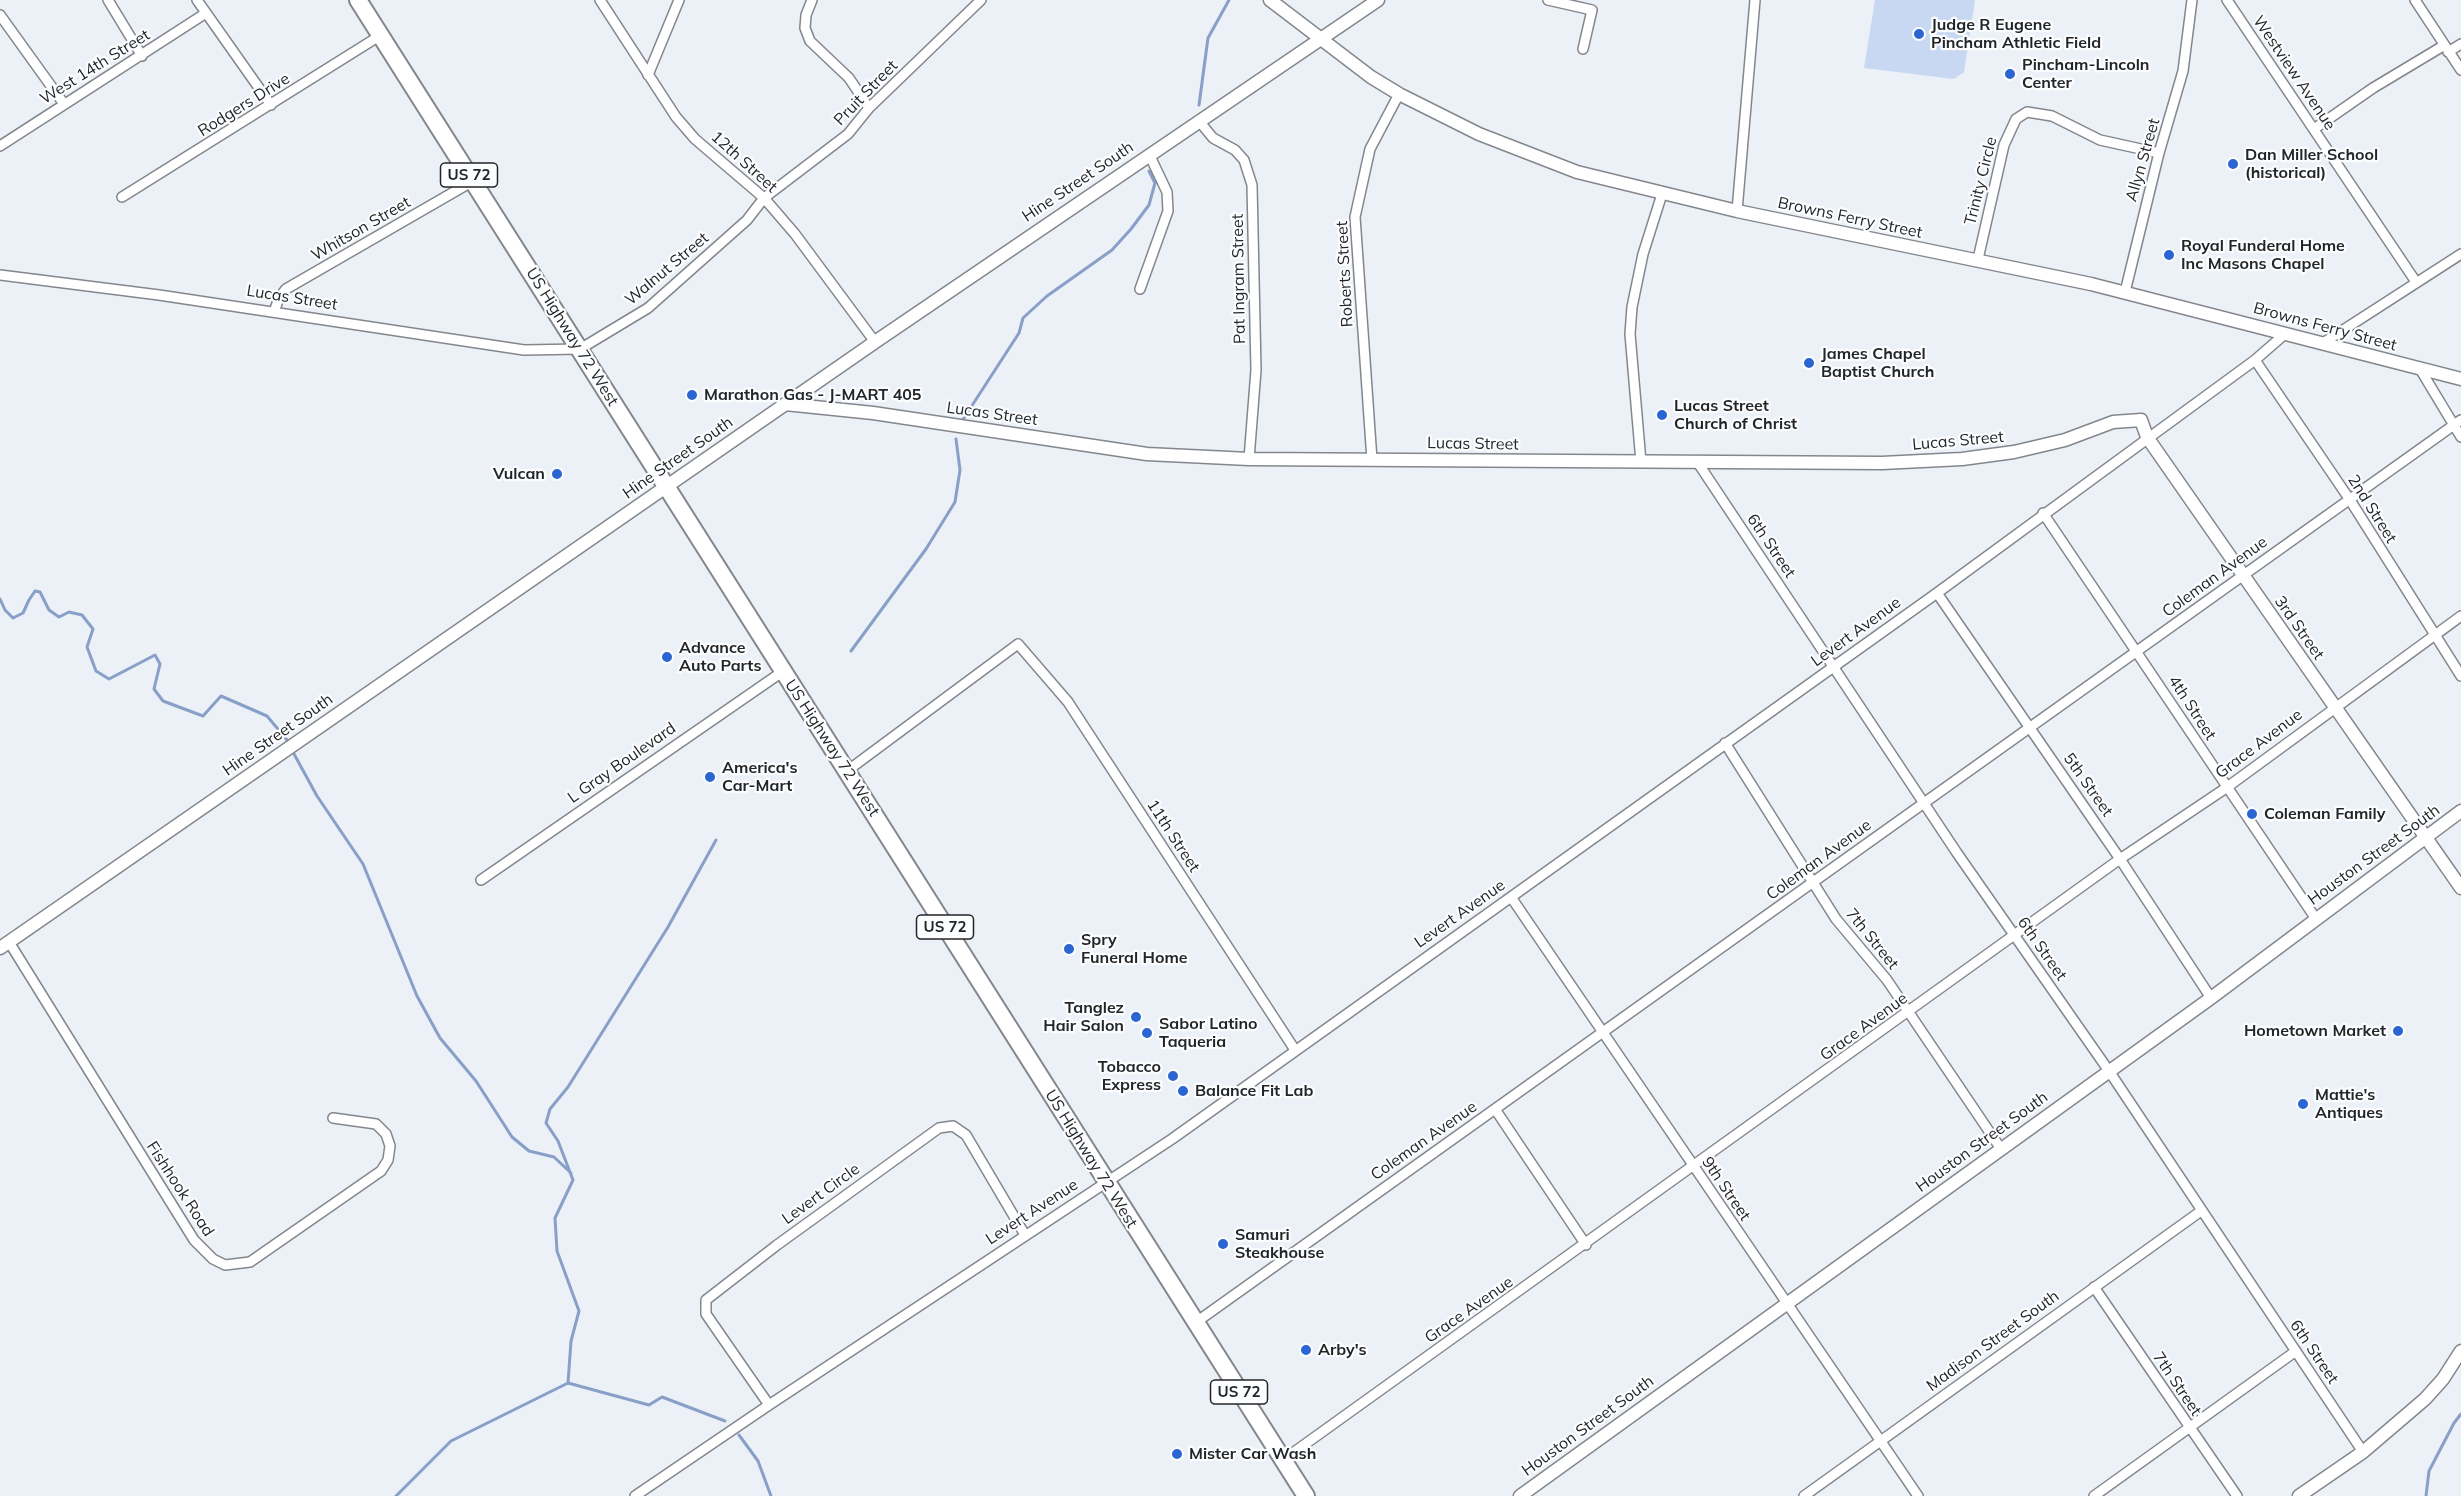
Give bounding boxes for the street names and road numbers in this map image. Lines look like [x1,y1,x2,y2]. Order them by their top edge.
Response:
street label: Westview Avenue [2249,12,2339,134]
street label: West 14th Street [37,26,153,108]
street label: Pruit Street [830,56,902,130]
street label: Rodgers Drive [195,69,293,141]
street label: Allyn Street [2122,116,2164,204]
street label: 12th Street [707,127,781,197]
street label: Trinity Circle [1961,135,2001,227]
street label: Hine Street South [1019,138,1137,226]
road number: US 72 [440,163,498,187]
street label: Whitson Street [308,193,414,265]
street label: Browns Ferry Street [1776,193,1924,243]
street label: Pat Ingram Street [1228,214,1250,344]
street label: Roberts Street [1333,220,1357,328]
street label: Walnut Street [621,229,713,309]
street label: US Highway 72 West [522,264,622,410]
street label: Lucas Street [245,281,339,315]
street label: Browns Ferry Street [2251,299,2399,355]
street label: Lucas Street [945,398,1039,430]
street label: Hine Street South [619,413,737,503]
street label: Lucas Street [1912,427,2004,455]
street label: Lucas Street [1427,434,1519,454]
street label: 2nd Street [2343,471,2401,547]
street label: 6th Street [1743,510,1799,582]
street label: Coleman Avenue [2159,533,2271,621]
street label: 3rd Street [2270,592,2328,664]
street label: Levert Avenue [1807,593,1905,671]
street label: 4th Street [2164,672,2220,744]
street label: US Highway 72 West [781,676,883,820]
street label: Hine Street South [219,690,337,780]
street label: Grace Avenue [2212,705,2306,783]
street label: L Gray Boulevard [564,719,680,807]
street label: 5th Street [2059,750,2117,820]
street label: 11th Street [1142,796,1204,876]
street label: Houston Street South [2304,801,2444,909]
street label: Coleman Avenue [1763,816,1875,904]
street label: Levert Avenue [1411,876,1509,952]
street label: 7th Street [1842,905,1902,973]
street label: 6th Street [2013,914,2071,984]
road number: US 72 [916,915,974,939]
street label: Grace Avenue [1817,989,1911,1065]
street label: US Highway 72 West [1041,1086,1141,1232]
street label: Houston Street South [1912,1088,2052,1196]
street label: Coleman Avenue [1367,1097,1481,1185]
street label: Fishhook Road [142,1138,218,1240]
street label: 9th Street [1698,1153,1754,1225]
street label: Levert Circle [778,1159,864,1229]
street label: Levert Avenue [982,1175,1082,1249]
street label: Grace Avenue [1421,1272,1517,1348]
street label: Madison Street South [1923,1286,2063,1396]
street label: 6th Street [2286,1316,2342,1388]
street label: 7th Street [2149,1348,2205,1420]
street label: Houston Street South [1518,1372,1658,1480]
road number: US 72 [1210,1380,1268,1404]

